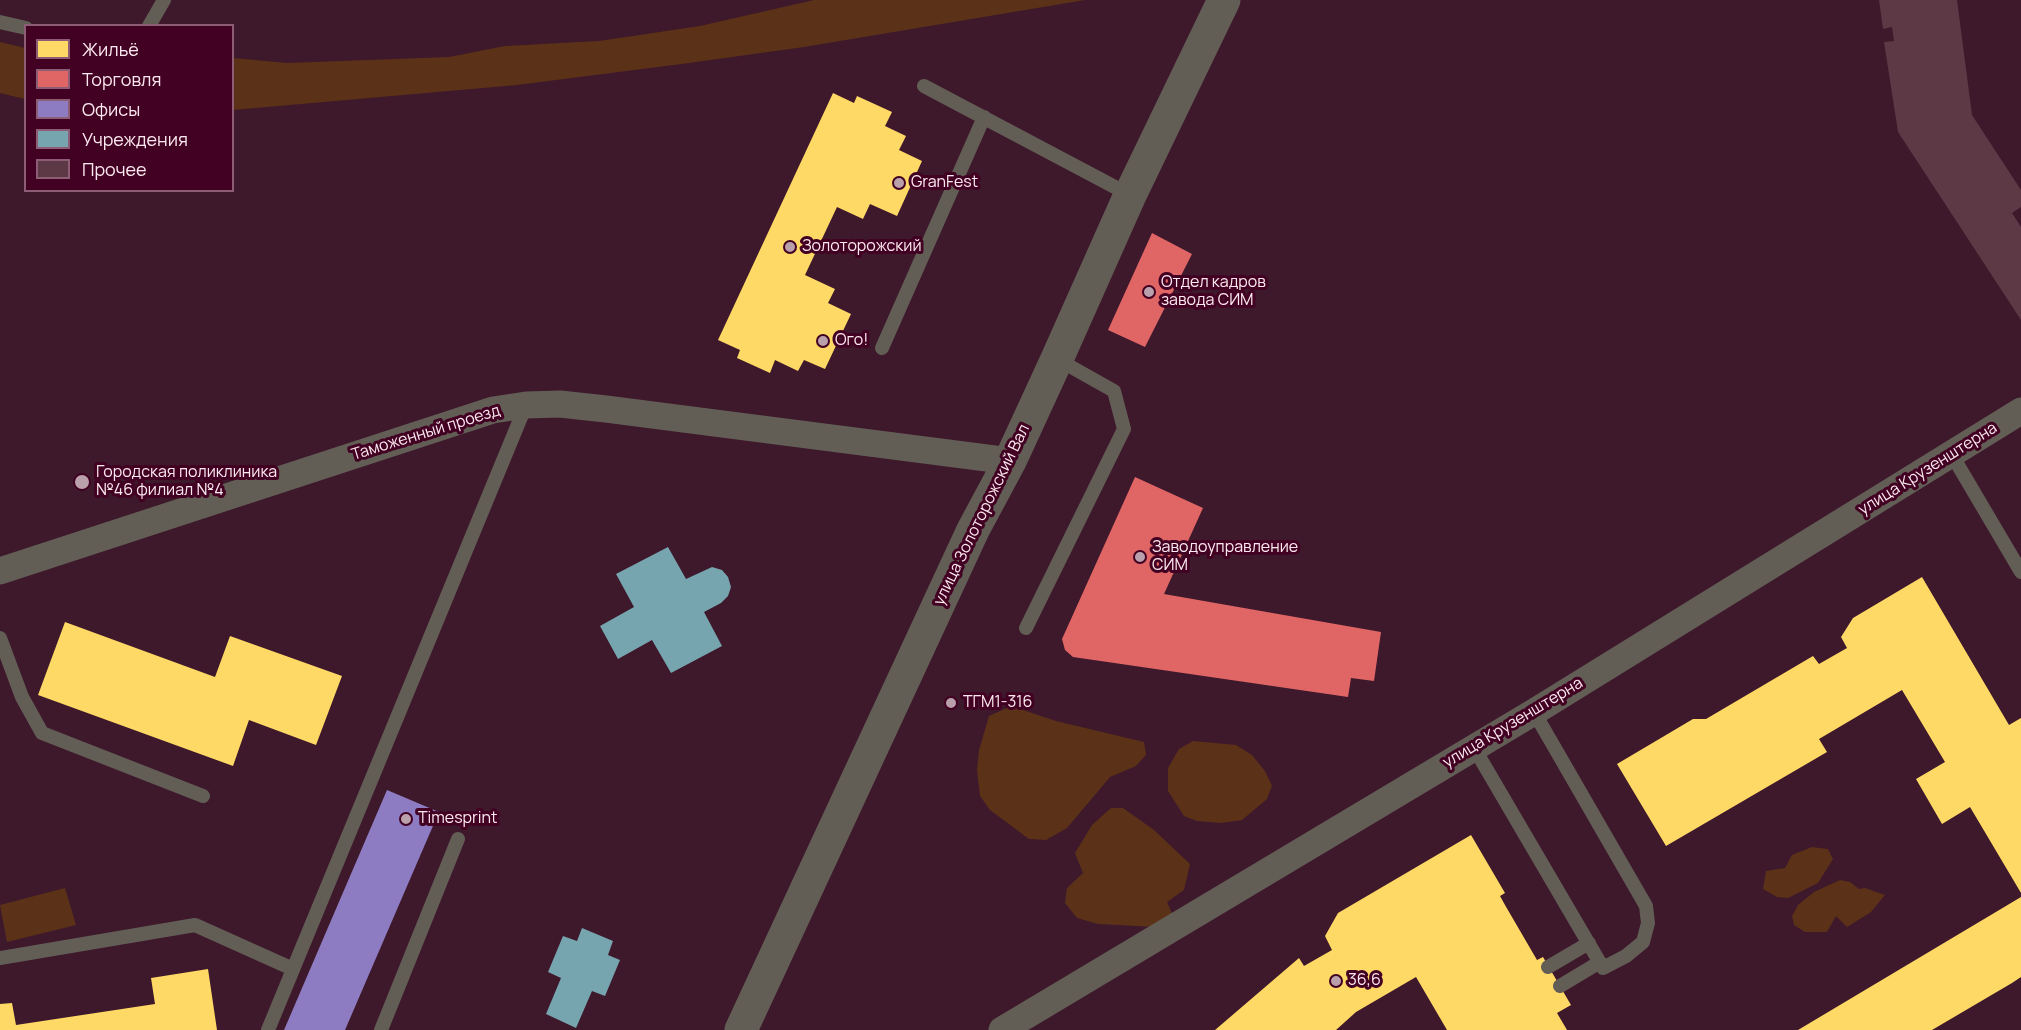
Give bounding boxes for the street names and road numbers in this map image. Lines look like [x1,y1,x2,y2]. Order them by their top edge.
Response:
street label: Таможенный проезд [349,401,503,465]
street label: улица Крузенштерна [1855,419,2001,519]
street label: улица Золоторожский Вал [930,421,1034,609]
street label: улица Крузенштерна [1440,674,1586,772]

